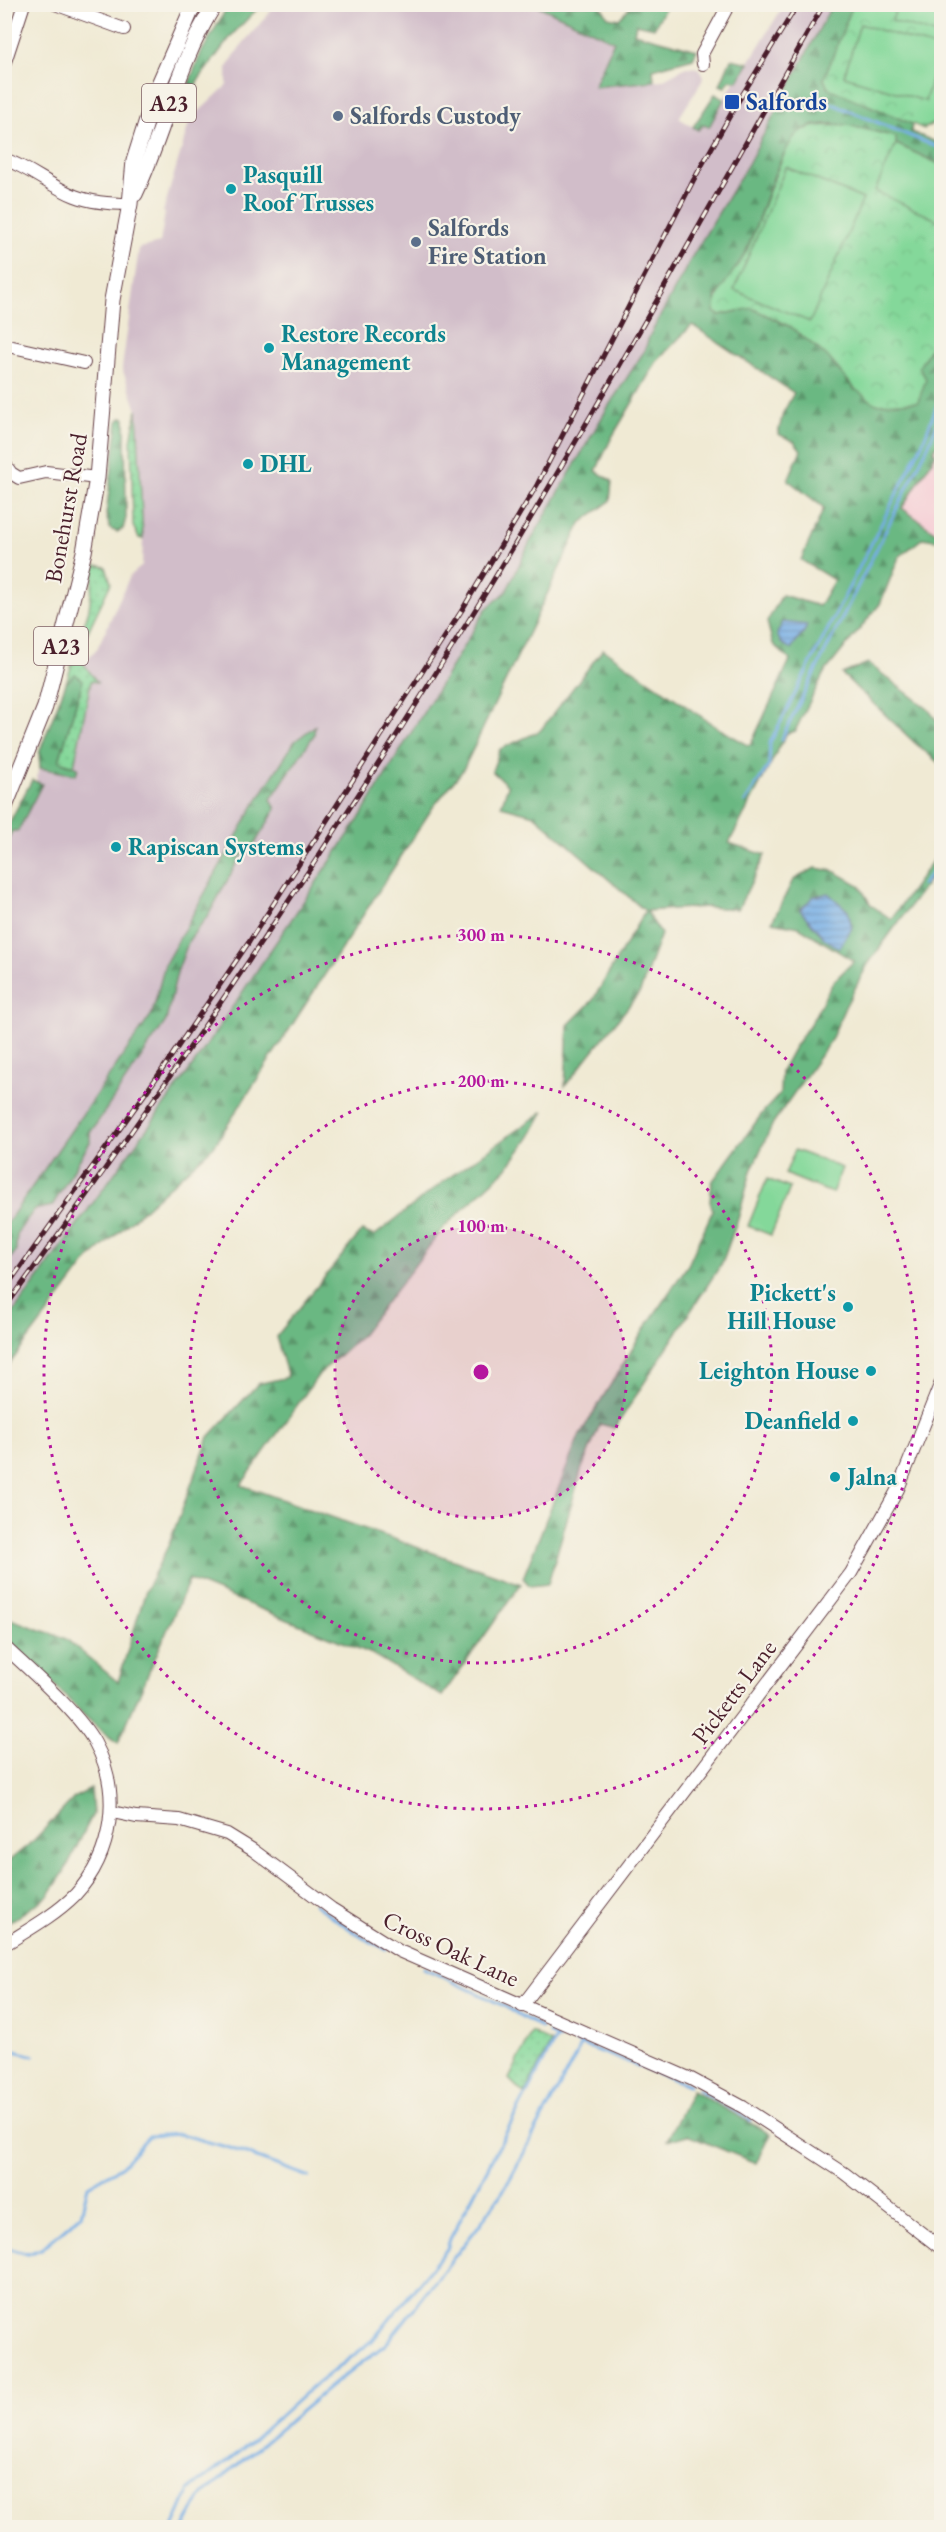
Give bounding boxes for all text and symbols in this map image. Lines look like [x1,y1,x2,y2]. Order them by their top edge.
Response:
road number: A23 [142,84,196,122]
place label: Salfords [746,86,827,117]
marker: Salfords [723,93,741,111]
place label: Salfords Custody [350,100,521,132]
marker: Salfords Custody [331,109,345,123]
place label: Pasquill Roof Trusses [243,159,374,218]
marker: Pasquill Roof Trusses [224,182,238,196]
place label: Salfords Fire Station [428,212,547,271]
marker: Salfords Fire Station [409,235,423,249]
place label: Restore Records Management [281,318,446,378]
marker: Restore Records Management [262,341,276,355]
street label: Bonehurst Road [37,430,94,585]
place label: DHL [260,448,312,479]
marker: DHL [241,457,255,471]
road number: A23 [34,627,88,665]
place label: Rapiscan Systems [128,831,304,863]
marker: Rapiscan Systems [109,840,123,854]
text: 300 m [457,923,505,946]
text: 200 m [457,1069,505,1092]
text: 100 m [457,1214,505,1237]
place label: Pickett's Hill House [727,1277,836,1336]
marker: Pickett's Hill House [841,1300,855,1314]
place label: Leighton House [699,1355,859,1387]
centre of rings [471,1362,491,1382]
marker: Leighton House [864,1364,878,1378]
place label: Deanfield [745,1405,842,1436]
marker: Deanfield [846,1414,860,1428]
place label: Jalna [845,1461,897,1492]
marker: Jalna [828,1470,842,1484]
street label: Picketts Lane [684,1633,783,1750]
street label: Cross Oak Lane [378,1903,524,1994]

